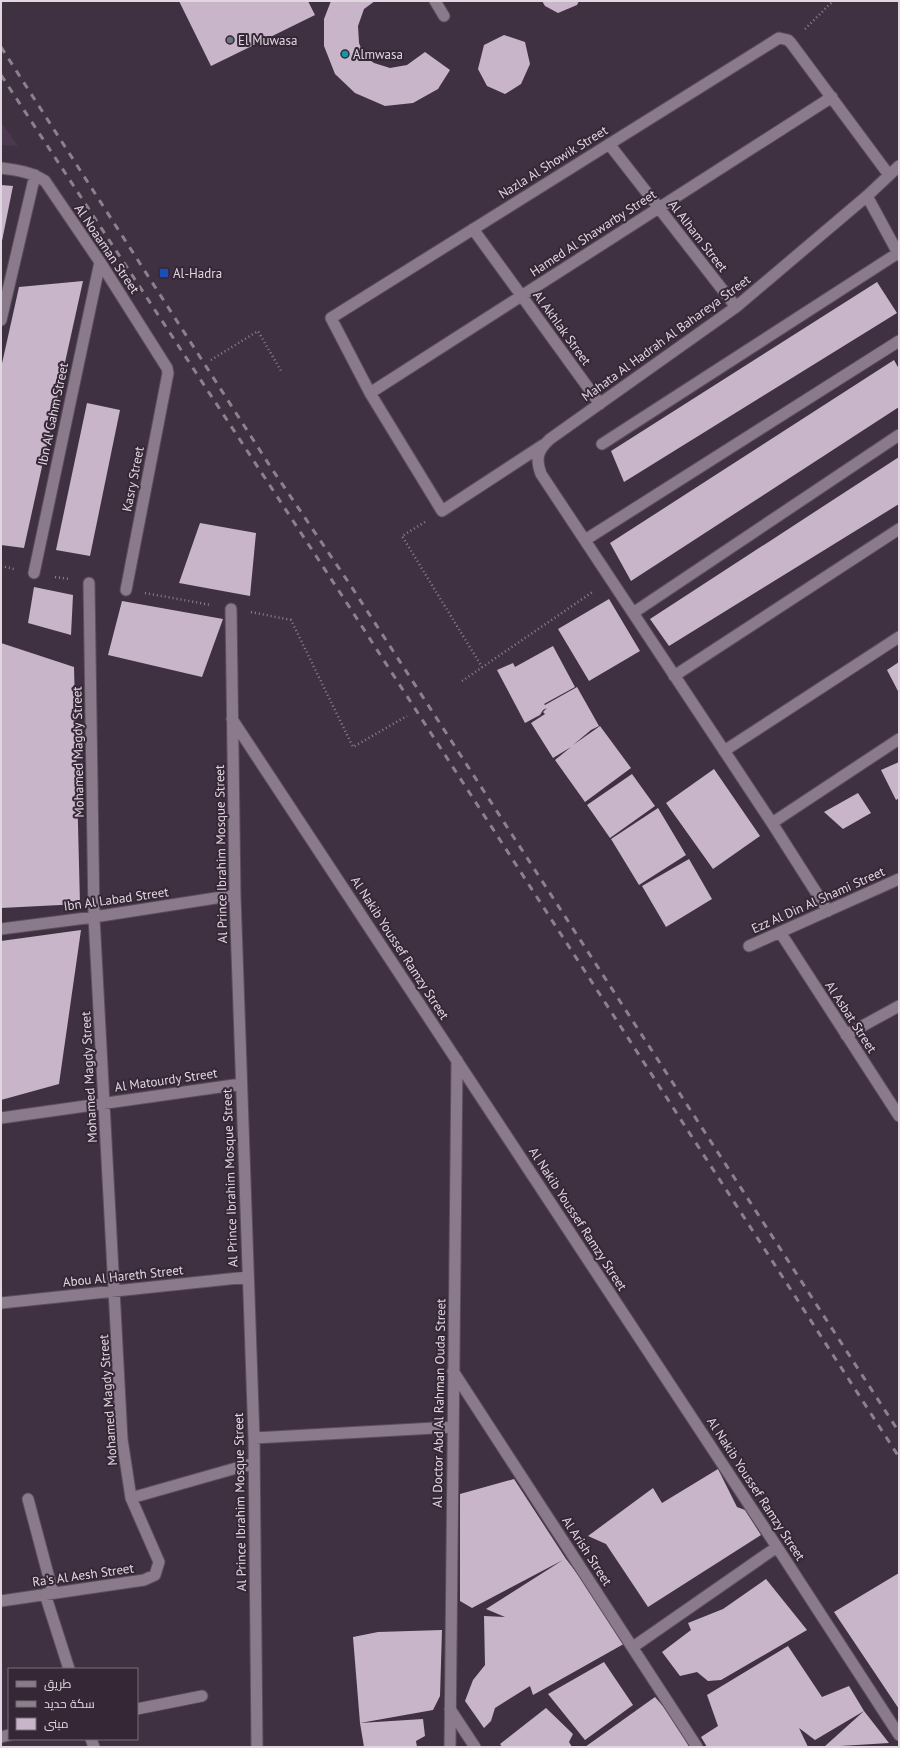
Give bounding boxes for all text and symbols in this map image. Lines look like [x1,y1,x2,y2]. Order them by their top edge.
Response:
place label: El Muwasa [238,32,297,49]
marker: El Muwasa [225,35,235,45]
place label: Almwasa [353,46,403,63]
marker: Almwasa [340,49,350,59]
street label: Nazla Al Showik Street [495,121,611,202]
street label: Hamed Al Shawarby Street [527,185,660,280]
street label: Al Alham Street [665,197,732,276]
street label: Al Noaaman Street [71,201,144,297]
place label: Al-Hadra [173,265,222,282]
marker: Al-Hadra [158,267,170,279]
street label: Mahata Al Hadrah Al Bahareya Street [578,271,754,405]
street label: Al Akhlak Street [529,287,595,369]
street label: Ibn Al Gahm Street [34,361,72,467]
street label: Kasry Street [118,444,148,513]
street label: Mohamed Magdy Street [68,686,88,818]
street label: Al Prince Ibrahim Mosque Street [211,764,231,943]
street label: Ezz Al Din Al Shami Street [749,863,888,937]
street label: Al Nakib Youssef Ramzy Street [347,873,453,1023]
street label: Ibn Al Labad Street [62,883,170,915]
street label: Al Asbat Street [822,978,881,1057]
street label: Mohamed Magdy Street [77,1010,101,1143]
street label: Al Matourdy Street [114,1064,219,1096]
street label: Al Prince Ibrahim Mosque Street [218,1088,242,1268]
street label: Al Nakib Youssef Ramzy Street [525,1144,631,1294]
street label: Abou Al Hareth Street [62,1261,185,1291]
street label: Al Doctor Abd Al Rahman Ouda Street [429,1298,449,1508]
street label: Mohamed Magdy Street [95,1333,121,1466]
street label: Al Prince Ibrahim Mosque Street [230,1412,250,1591]
street label: Al Nakib Youssef Ramzy Street [703,1414,809,1564]
street label: Al Arish Street [558,1513,616,1589]
street label: Ra's Al Aesh Street [31,1559,135,1591]
legend [8,1668,138,1740]
text: طريق [44,1676,72,1691]
text: سكة حديد [44,1696,95,1711]
text: مبنى [44,1716,69,1731]

